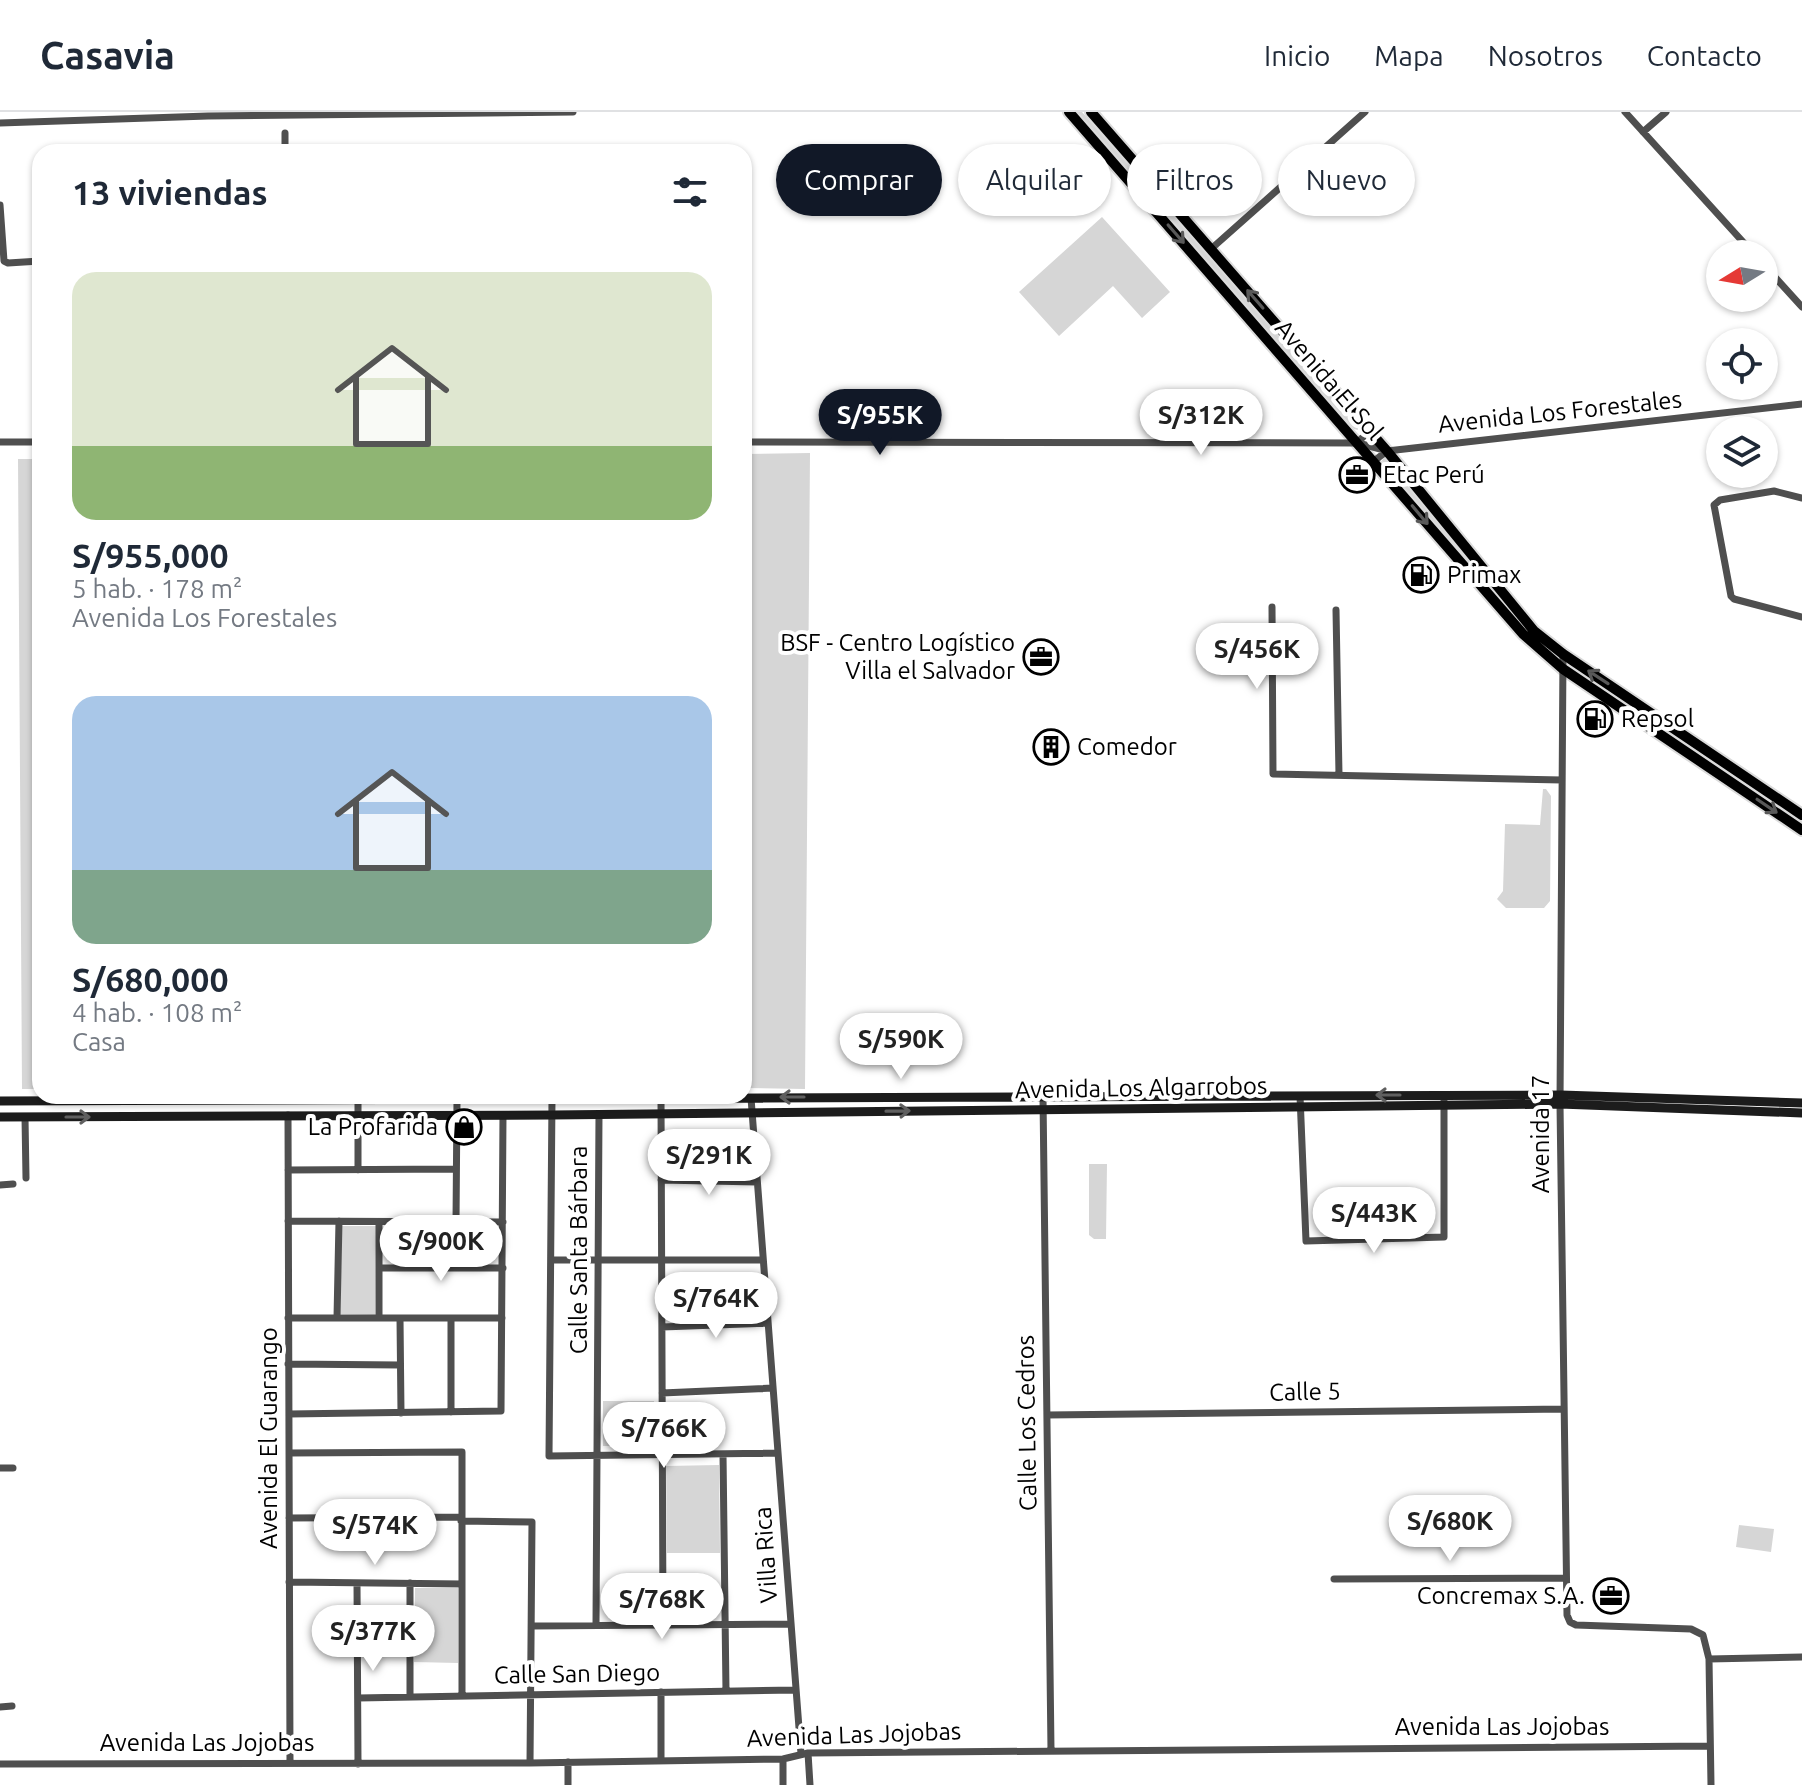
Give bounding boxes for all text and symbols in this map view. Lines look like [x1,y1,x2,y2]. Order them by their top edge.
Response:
text: Casavia [40,34,175,76]
text: Inicio [1264,40,1330,71]
text: Mapa [1374,40,1444,71]
text: Nosotros [1488,40,1603,71]
text: Contacto [1647,40,1762,71]
chip: Comprar [776,144,942,216]
chip: Alquilar [958,144,1111,216]
chip: Filtros [1127,144,1262,216]
chip: Nuevo [1278,144,1415,216]
icon: filters [668,170,712,214]
text: 13 viviendas [72,173,268,211]
one-way arrow [1166,223,1184,243]
north arrow [1706,240,1778,312]
map controls [1706,240,1778,488]
one-way arrow [1246,290,1264,310]
street label: Avenida El Sol [1270,314,1389,445]
icon: home [320,324,464,468]
button: locate [1706,328,1778,400]
street label: Avenida Los Forestales [1437,385,1683,438]
pin: S/955K [815,389,945,457]
pin: S/312K [1136,389,1266,457]
text: S/955K [837,400,923,429]
text: S/312K [1158,400,1244,429]
button: layers [1706,416,1778,488]
office icon: Etac Perú [1338,456,1376,494]
place label: Etac Perú [1383,461,1485,488]
one-way arrow [1410,504,1428,524]
text: S/955,000 [72,536,229,574]
fuel station icon: Primax [1402,556,1440,594]
place label: Primax [1447,561,1521,588]
text: 5 hab. · 178 m² [72,574,242,603]
text: Avenida Los Forestales [72,603,337,632]
pin: S/456K [1192,623,1322,691]
place label: BSF - Centro Logístico Villa el Salvador [780,629,1015,684]
text: S/456K [1214,634,1300,663]
office icon: BSF - Centro Logístico Villa el Salvador [1022,638,1060,676]
one-way arrow [1587,669,1610,685]
fuel station icon: Repsol [1576,700,1614,738]
place label: Repsol [1621,705,1694,732]
building icon: Comedor [1032,728,1070,766]
place label: Comedor [1077,733,1177,760]
icon: home [320,748,464,892]
one-way arrow [1756,798,1778,814]
text: S/680,000 [72,960,229,998]
text: 4 hab. · 108 m² [72,998,242,1027]
pin: S/590K [836,1013,966,1081]
text: S/590K [858,1024,944,1053]
text: Casa [72,1027,126,1056]
street label: Avenida Los Algarrobos [1015,1072,1267,1103]
street label: Avenida 17 [1527,1075,1554,1193]
one-way arrow [1375,1087,1402,1103]
one-way arrow [779,1090,806,1105]
one-way arrow [884,1103,911,1119]
shop icon: La Profarida [445,1108,483,1146]
one-way arrow [64,1109,91,1125]
place label: La Profarida [308,1113,438,1140]
pin: S/291K [644,1129,774,1197]
text: S/291K [666,1140,752,1169]
street label: Calle Santa Bárbara [565,1146,592,1354]
pin: S/443K [1309,1187,1439,1255]
text: S/443K [1331,1198,1417,1227]
pin: S/900K [376,1215,506,1283]
text: S/900K [398,1226,484,1255]
pin: S/764K [651,1272,781,1340]
text: S/764K [673,1283,759,1312]
street label: Avenida El Guarango [255,1327,282,1549]
street label: Calle Los Cedros [1011,1335,1042,1511]
street label: Calle 5 [1269,1377,1341,1406]
pin: S/766K [599,1402,729,1470]
text: S/766K [621,1413,707,1442]
pin: S/680K [1385,1495,1515,1563]
pin: S/574K [310,1499,440,1567]
street label: Villa Rica [749,1506,782,1604]
text: S/680K [1407,1506,1493,1535]
text: S/574K [332,1510,418,1539]
pin: S/768K [597,1573,727,1641]
office icon: Concremax S.A. [1592,1577,1630,1615]
place label: Concremax S.A. [1417,1582,1585,1609]
text: S/768K [619,1584,705,1613]
pin: S/377K [308,1605,438,1673]
text: S/377K [330,1616,416,1645]
street label: Calle San Diego [494,1659,660,1688]
street label: Avenida Las Jojobas [1395,1713,1609,1740]
street label: Avenida Las Jojobas [746,1717,962,1752]
street label: Avenida Las Jojobas [100,1729,314,1756]

